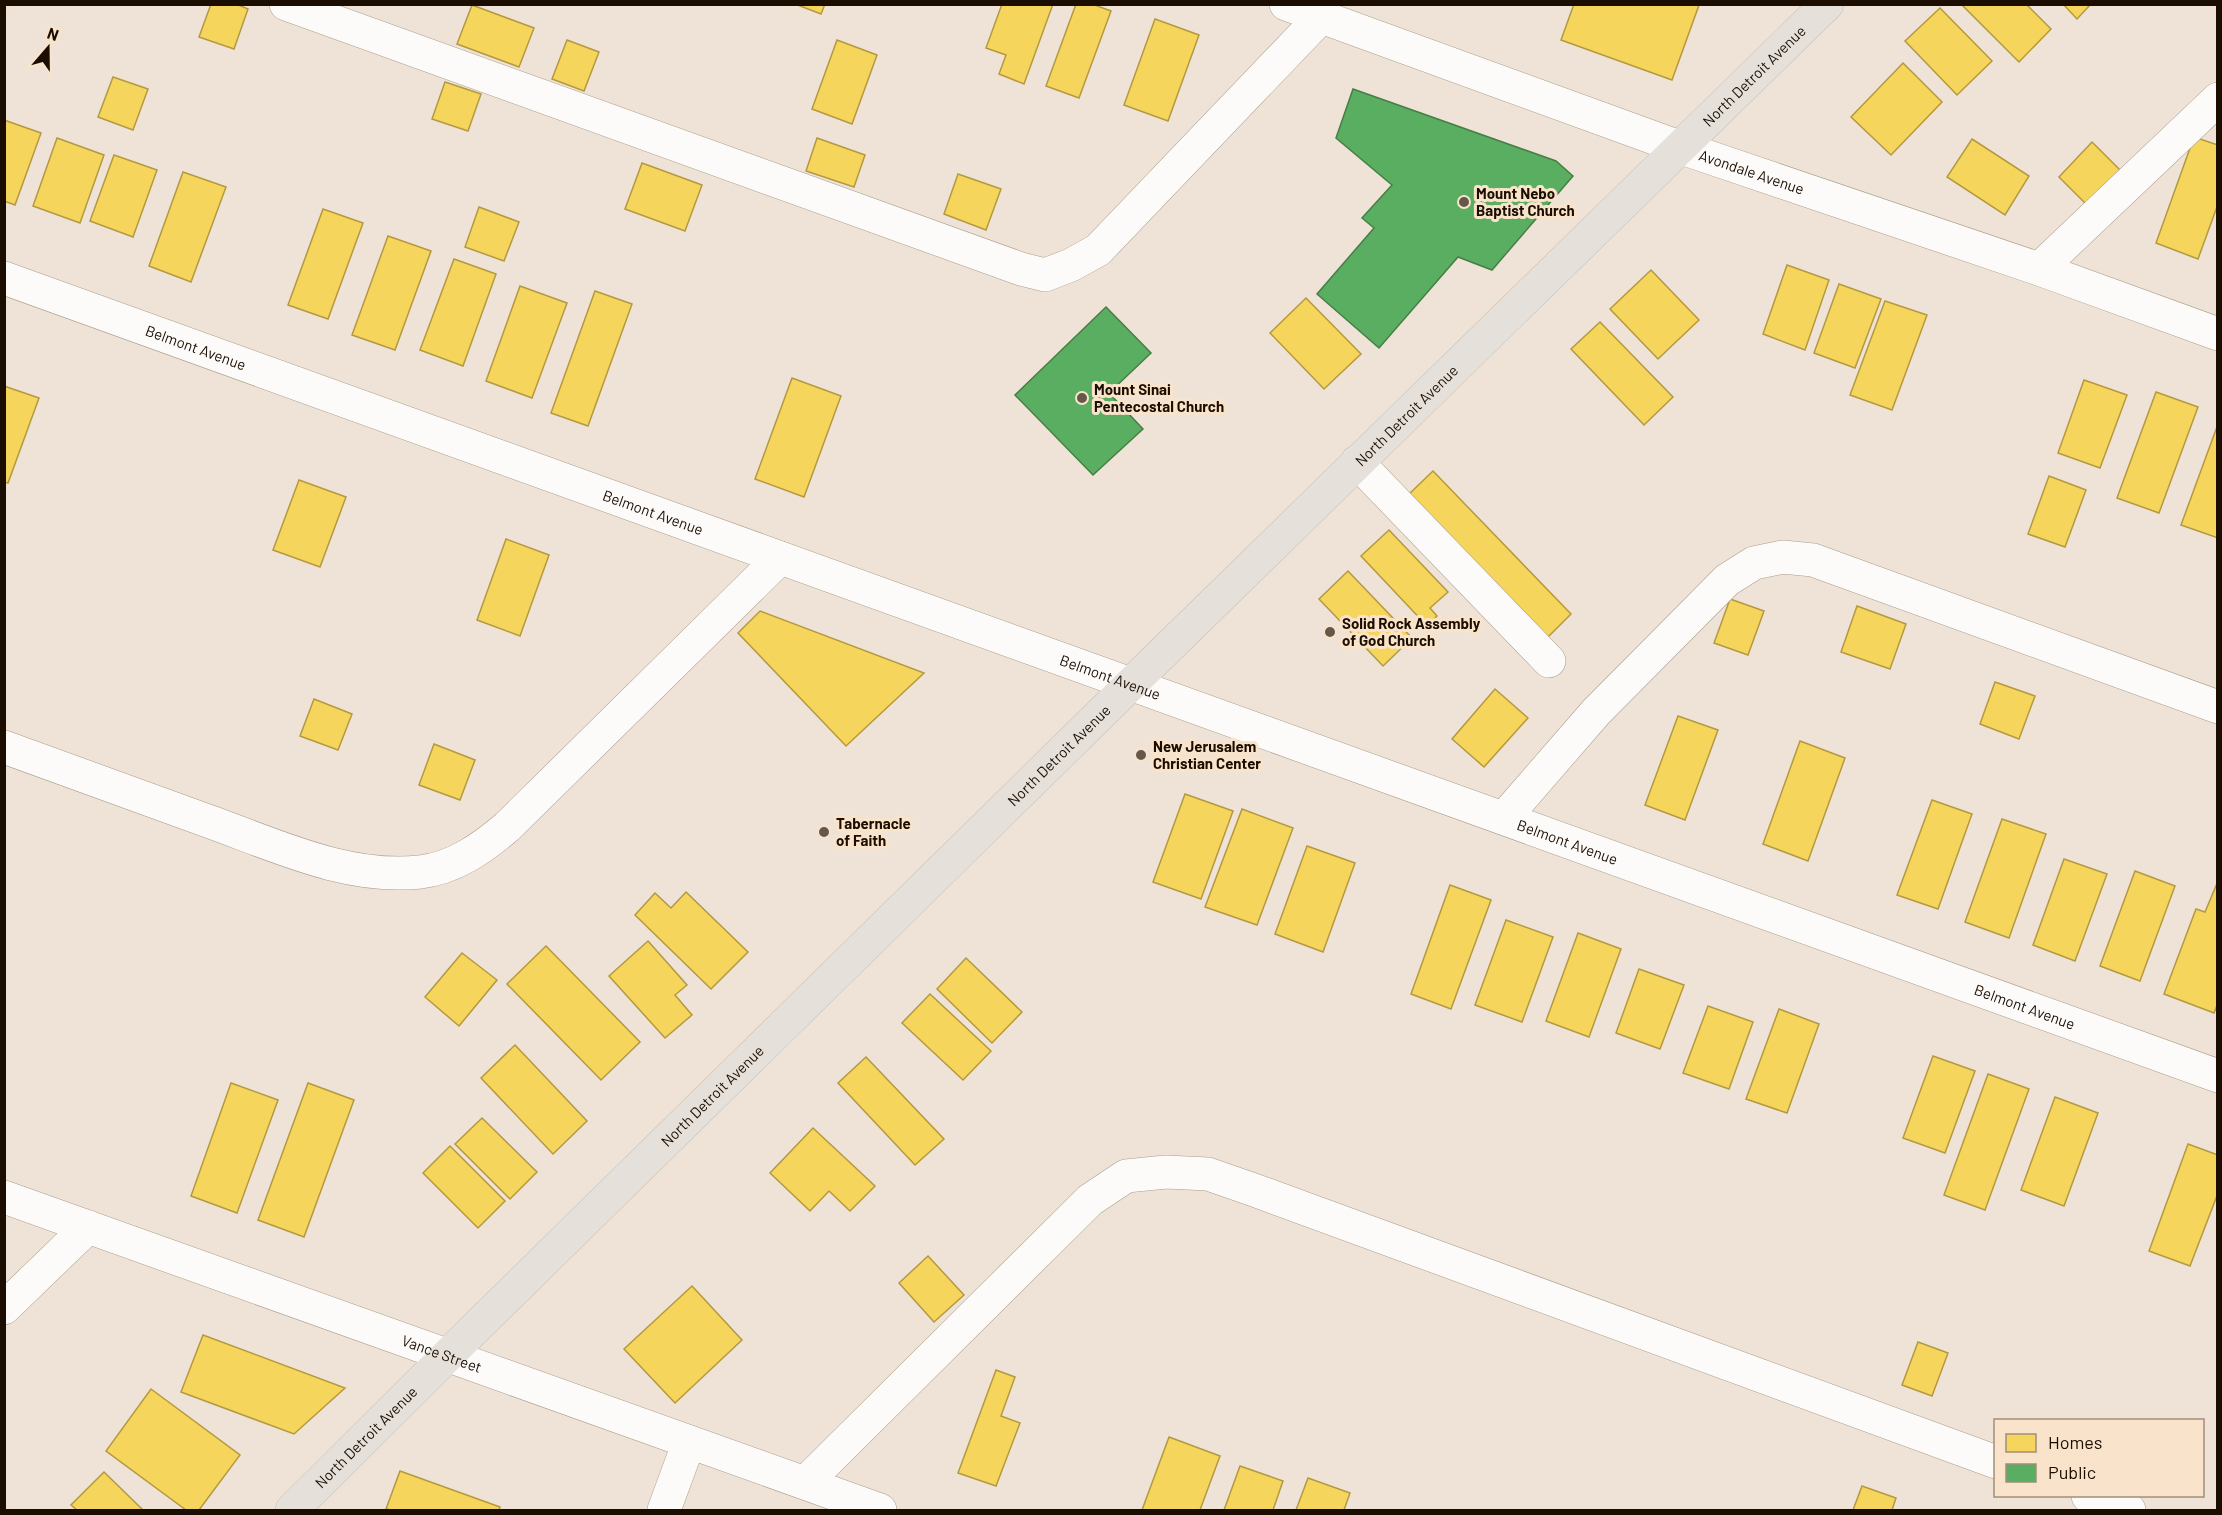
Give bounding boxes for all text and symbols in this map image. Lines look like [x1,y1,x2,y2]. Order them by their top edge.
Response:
north arrow [18,18,78,78]
street label: North Detroit Avenue [1699,21,1809,130]
text: N [45,23,62,44]
street label: Avondale Avenue [1697,146,1807,198]
place label: Mount Nebo Baptist Church [1476,184,1575,219]
marker: Mount Nebo Baptist Church [1457,195,1471,209]
street label: Belmont Avenue [143,321,249,374]
street label: North Detroit Avenue [1351,361,1461,469]
place label: Mount Sinai Pentecostal Church [1094,380,1224,415]
marker: Mount Sinai Pentecostal Church [1075,391,1089,405]
street label: Belmont Avenue [600,486,706,538]
place label: Solid Rock Assembly of God Church [1342,614,1481,649]
marker: Solid Rock Assembly of God Church [1323,625,1337,639]
street label: Belmont Avenue [1058,650,1163,703]
street label: North Detroit Avenue [1004,701,1114,809]
place label: New Jerusalem Christian Center [1153,737,1261,772]
marker: New Jerusalem Christian Center [1134,748,1148,762]
place label: Tabernacle of Faith [836,814,911,849]
street label: Belmont Avenue [1515,815,1620,868]
marker: Tabernacle of Faith [817,825,831,839]
street label: Belmont Avenue [1972,980,2077,1033]
street label: North Detroit Avenue [657,1041,767,1150]
street label: Vance Street [400,1331,484,1376]
street label: North Detroit Avenue [311,1382,421,1491]
legend [1994,1419,2204,1497]
text: Homes [2048,1431,2102,1453]
text: Public [2048,1461,2096,1483]

